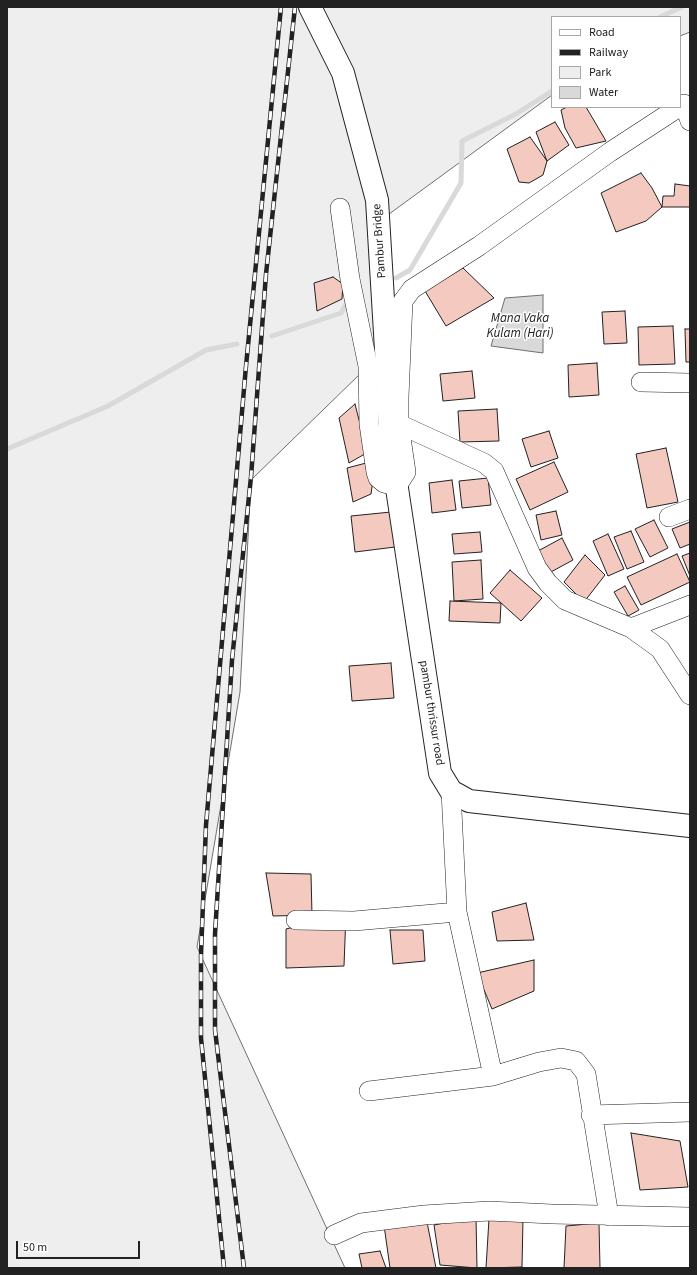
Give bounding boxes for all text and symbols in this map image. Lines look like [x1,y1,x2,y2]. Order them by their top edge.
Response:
legend [551,16,681,108]
text: Road [589,24,615,41]
text: Railway [589,44,628,61]
text: Park [589,64,611,81]
text: Water [589,84,618,101]
street label: Pambur Bridge [370,203,390,279]
water label: Mana Vaka Kulam (Hari) [486,311,554,342]
street label: pambur thrissur road [416,659,446,767]
scale bar [18,1233,142,1259]
text: 50 m [23,1239,47,1256]

